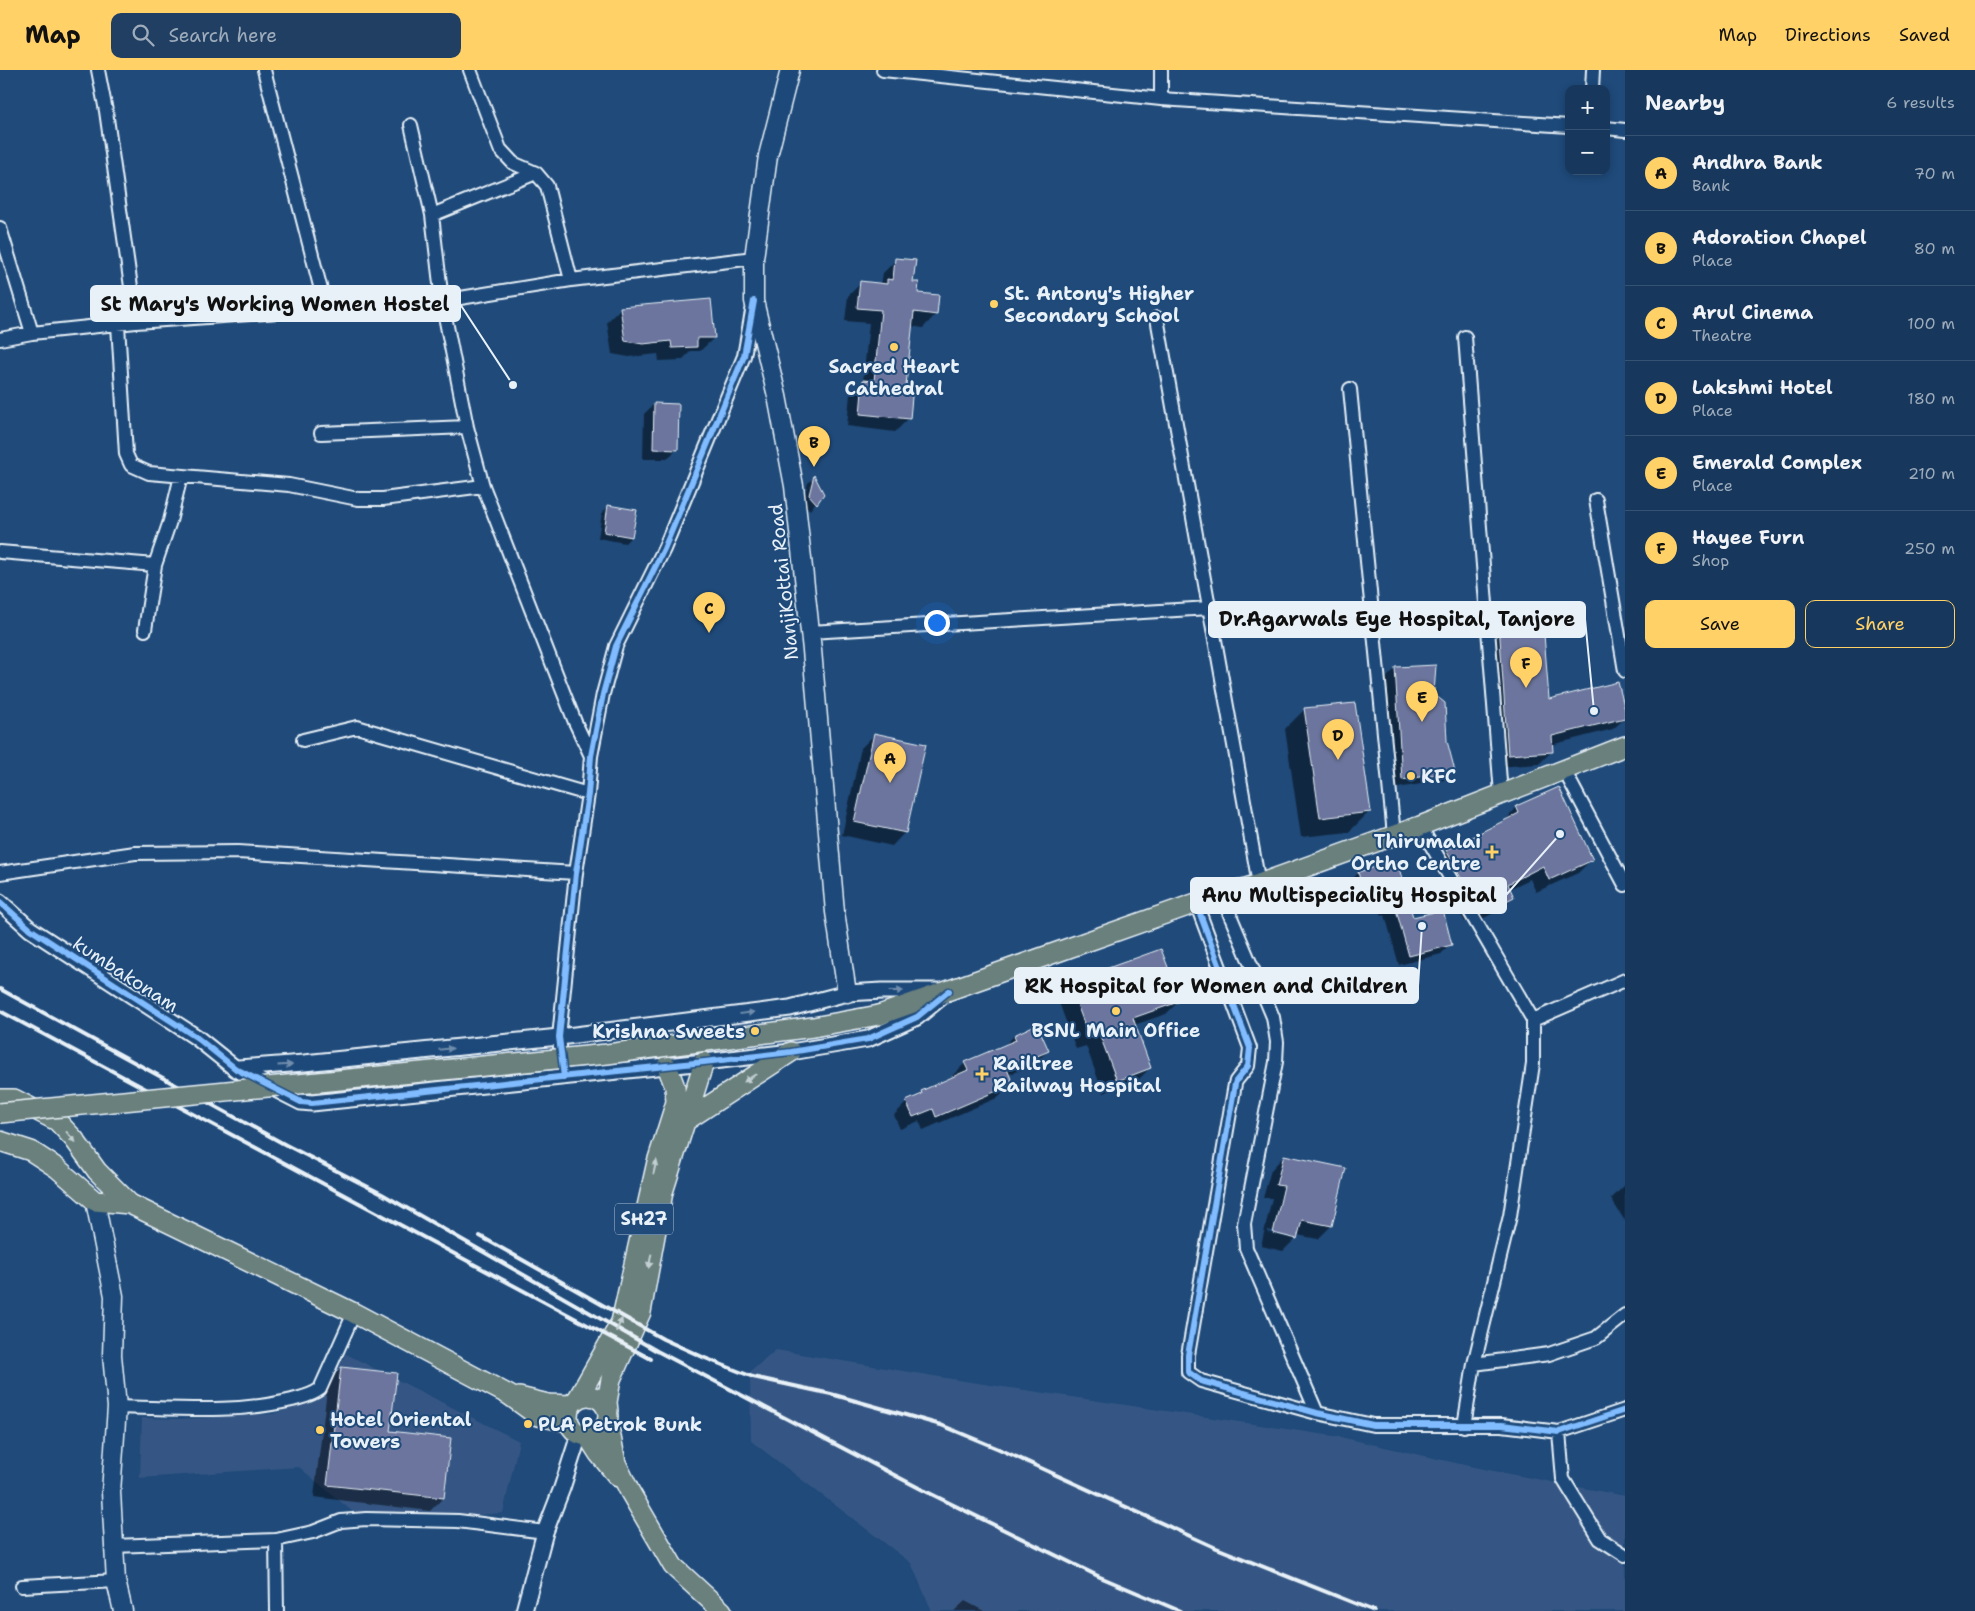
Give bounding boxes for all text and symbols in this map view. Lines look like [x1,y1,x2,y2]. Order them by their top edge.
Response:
search box [111,13,461,58]
text: Map [25,19,81,51]
icon: search [129,21,157,49]
text: Search here [169,23,277,48]
text: Map [1719,23,1757,47]
text: Directions [1785,23,1871,47]
text: Saved [1899,23,1950,47]
map controls [1565,85,1610,175]
button: + [1565,85,1610,130]
text: Nearby [1645,89,1725,117]
text: 6 results [1886,92,1955,113]
button: − [1565,130,1610,175]
text: Andhra Bank [1692,150,1823,175]
text: A [1655,163,1667,184]
text: 70 m [1914,163,1955,184]
text: Bank [1692,175,1730,196]
text: Adoration Chapel [1692,225,1867,250]
text: B [1656,238,1666,259]
text: 80 m [1914,238,1955,259]
text: Place [1692,250,1733,271]
place label: St. Antony's Higher Secondary School [1004,281,1194,328]
callout: St Mary's Working Women Hostel [91,286,460,321]
text: St Mary's Working Women Hostel [100,291,450,317]
marker: St. Antony's Higher Secondary School [988,298,1000,310]
text: Arul Cinema [1692,300,1813,325]
text: C [1656,313,1666,334]
text: 100 m [1907,313,1955,334]
text: Theatre [1692,325,1752,346]
marker: Sacred Heart Cathedral [888,341,900,353]
place label: Sacred Heart Cathedral [828,354,960,401]
text: Lakshmi Hotel [1692,375,1833,400]
text: D [1655,388,1667,409]
text: 180 m [1907,388,1955,409]
text: Place [1692,400,1733,421]
pin: B [798,426,830,467]
text: Emerald Complex [1692,450,1862,475]
text: E [1656,463,1666,484]
text: 210 m [1908,463,1955,484]
text: Place [1692,475,1733,496]
street label: NanjiKottai Road [763,502,804,662]
text: Hayee Furn [1692,525,1804,550]
text: F [1656,538,1666,559]
text: 250 m [1904,538,1955,559]
text: Shop [1692,550,1729,571]
pin: C [693,592,725,633]
button: Save [1645,600,1795,648]
button: Share [1805,600,1955,648]
callout: Dr.Agarwals Eye Hospital, Tanjore [1209,602,1585,637]
text: Dr.Agarwals Eye Hospital, Tanjore [1219,606,1575,632]
your location [924,610,950,636]
pin: F [1510,647,1542,688]
pin: E [1406,681,1438,722]
pin: D [1322,719,1354,760]
pin: A [874,742,906,783]
place label: KFC [1421,764,1457,789]
marker: KFC [1405,770,1417,782]
place label: Thirumalai Ortho Centre [1351,829,1481,876]
marker: Thirumalai Ortho Centre [1485,845,1499,859]
callout: Anu Multispeciality Hospital [1191,878,1506,913]
text: Anu Multispeciality Hospital [1201,882,1497,908]
street label: kumbakonam [68,931,184,1018]
callout: RK Hospital for Women and Children [1015,968,1418,1003]
text: RK Hospital for Women and Children [1024,973,1408,999]
one-way arrow [888,987,904,995]
marker: BSNL Main Office [1110,1005,1122,1017]
one-way arrow [739,1009,755,1017]
place label: BSNL Main Office [1032,1018,1200,1043]
place label: Krishna Sweets [592,1019,745,1044]
marker: Krishna Sweets [749,1025,761,1037]
one-way arrow [439,1044,455,1052]
place label: Railtree Railway Hospital [993,1051,1162,1098]
one-way arrow [277,1060,293,1068]
marker: Railtree Railway Hospital [975,1067,989,1081]
one-way arrow [743,1074,757,1083]
one-way arrow [65,1131,77,1143]
one-way arrow [652,1159,660,1175]
road number: SH27 [615,1204,673,1234]
one-way arrow [646,1253,654,1269]
one-way arrow [615,1318,623,1332]
place label: Hotel Oriental Towers [330,1407,472,1454]
place label: PLA Petrok Bunk [538,1412,702,1437]
marker: PLA Petrok Bunk [522,1418,534,1430]
marker: Hotel Oriental Towers [314,1424,326,1436]

